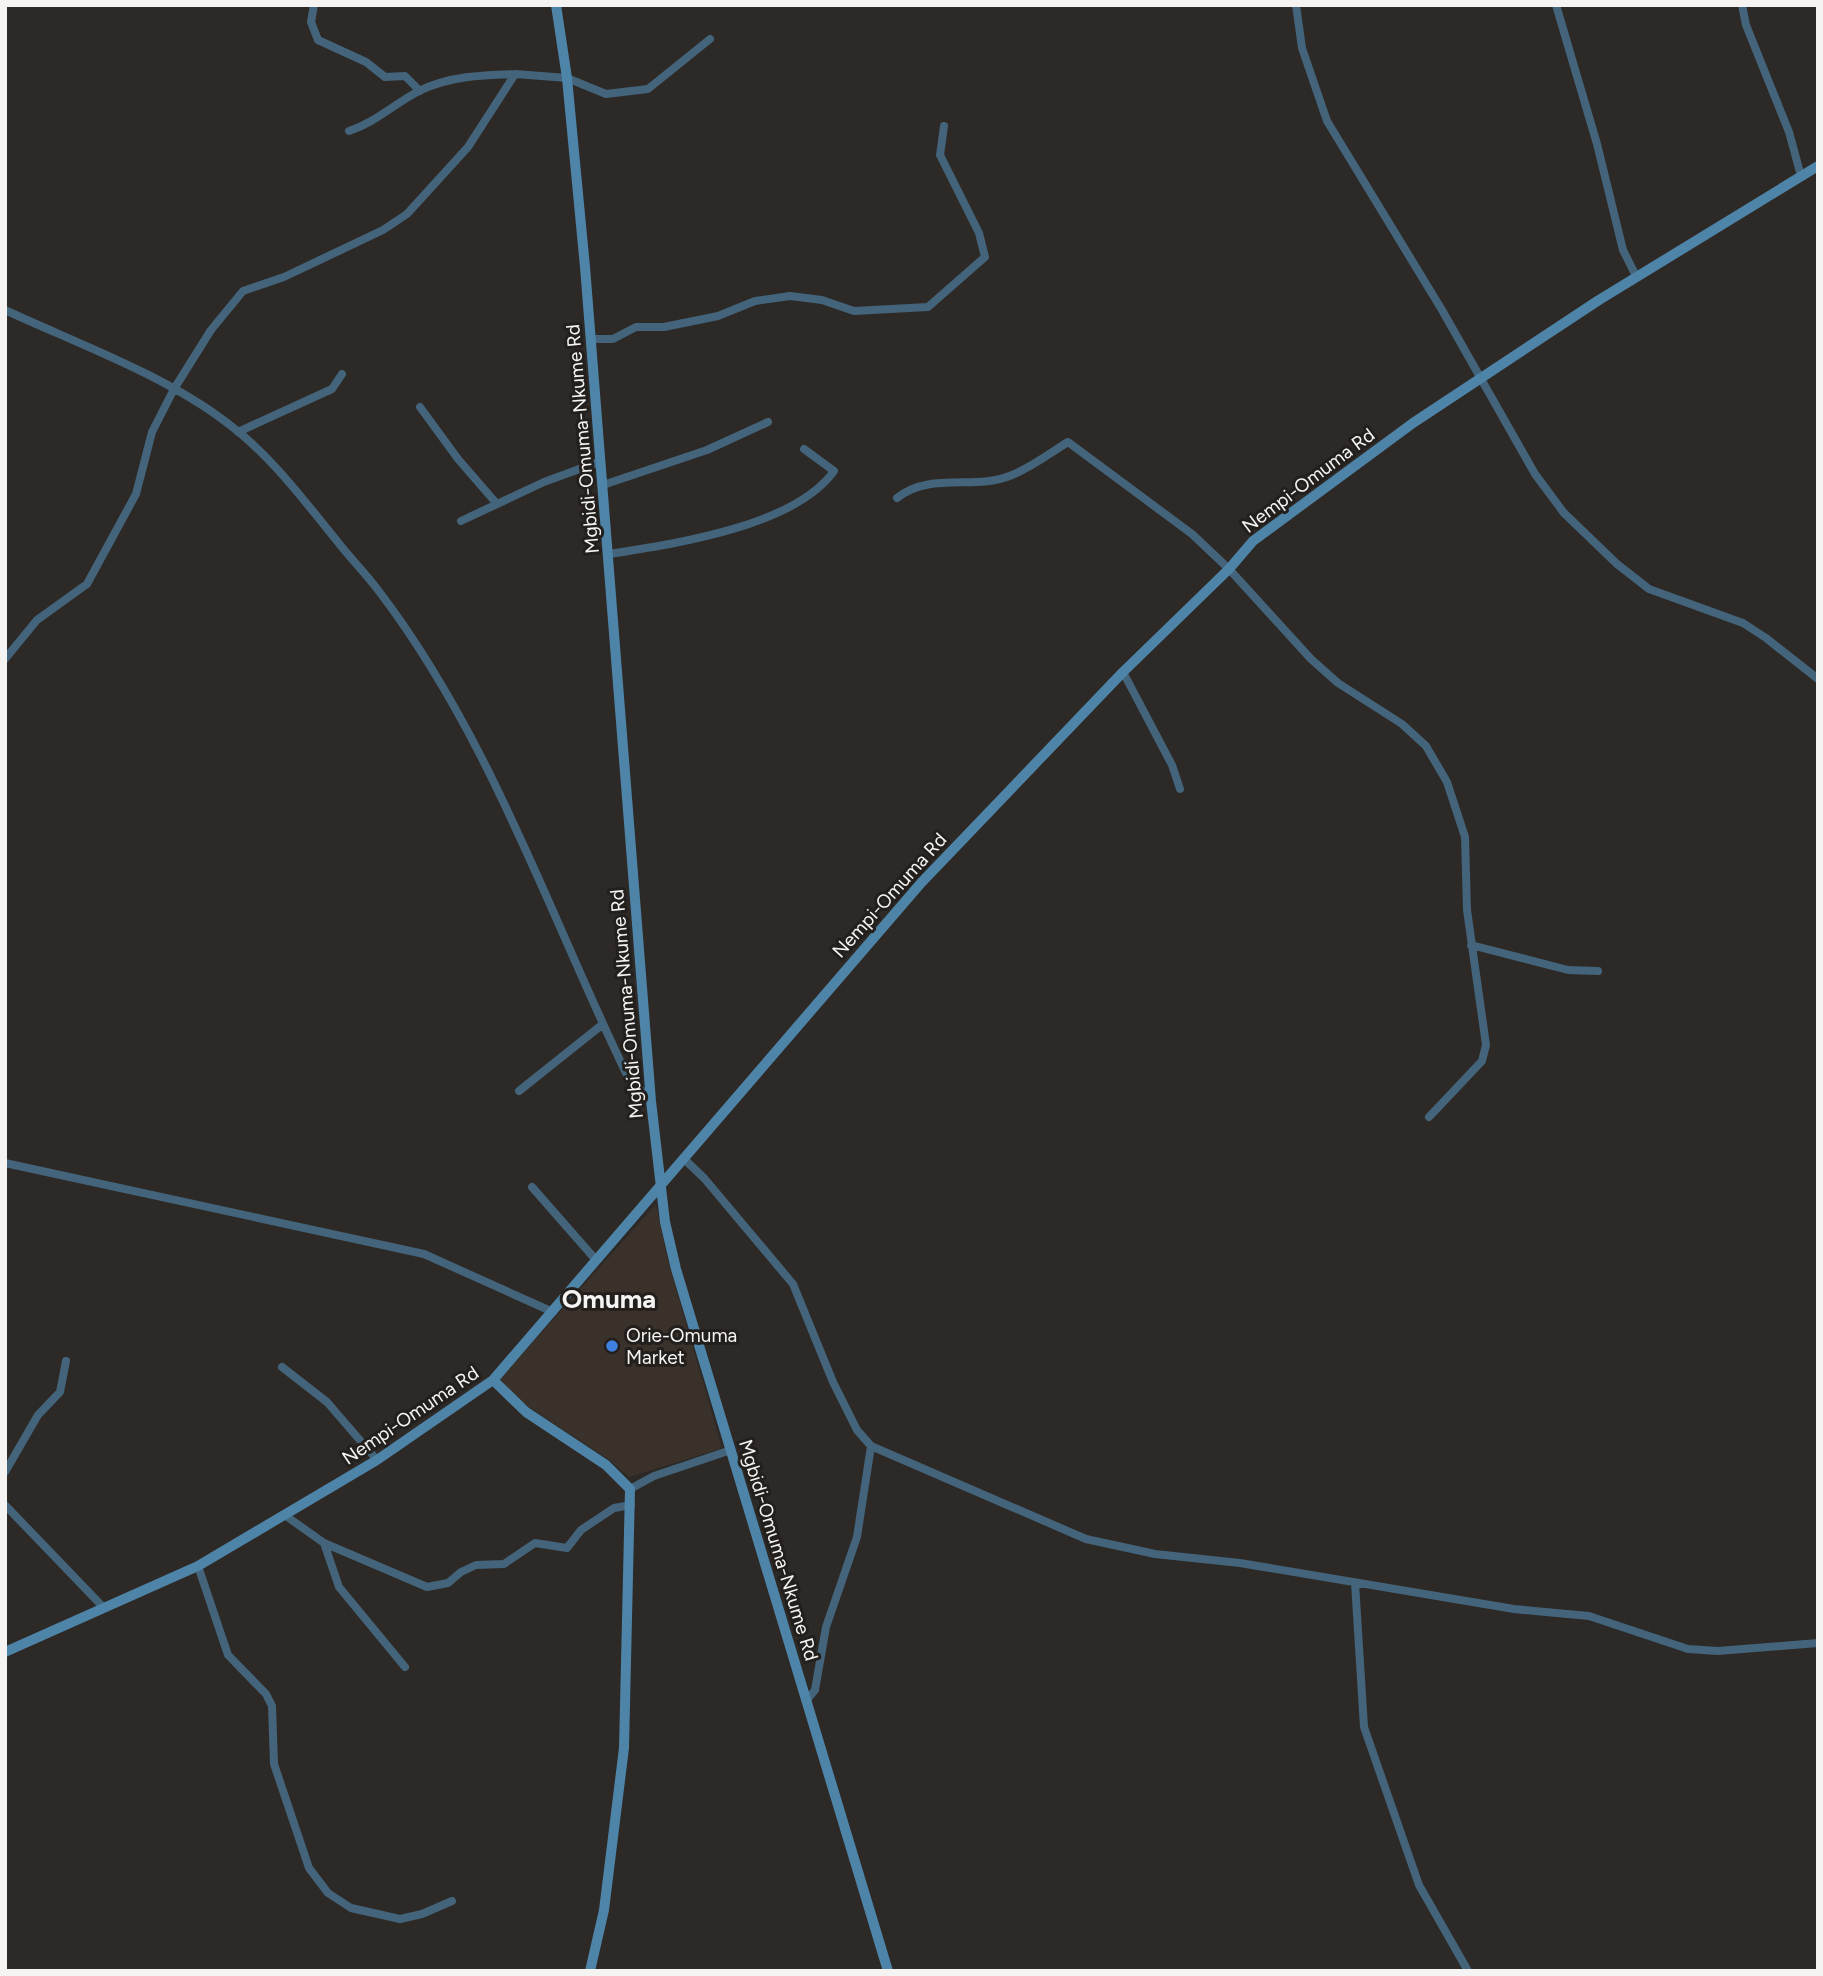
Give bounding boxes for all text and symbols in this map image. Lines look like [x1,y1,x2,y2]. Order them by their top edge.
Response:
street label: Mgbidi-Omuma-Nkume Rd [561,323,604,555]
street label: Nempi-Omuma Rd [1238,423,1379,538]
street label: Nempi-Omuma Rd [827,828,951,962]
street label: Mgbidi-Omuma-Nkume Rd [605,888,648,1120]
district label: Omuma [562,1283,656,1315]
place label: Orie-Omuma Market [626,1324,737,1369]
marker: Orie-Omuma Market [604,1338,620,1354]
street label: Nempi-Omuma Rd [338,1361,483,1470]
street label: Mgbidi-Omuma-Nkume Rd [734,1437,823,1664]

